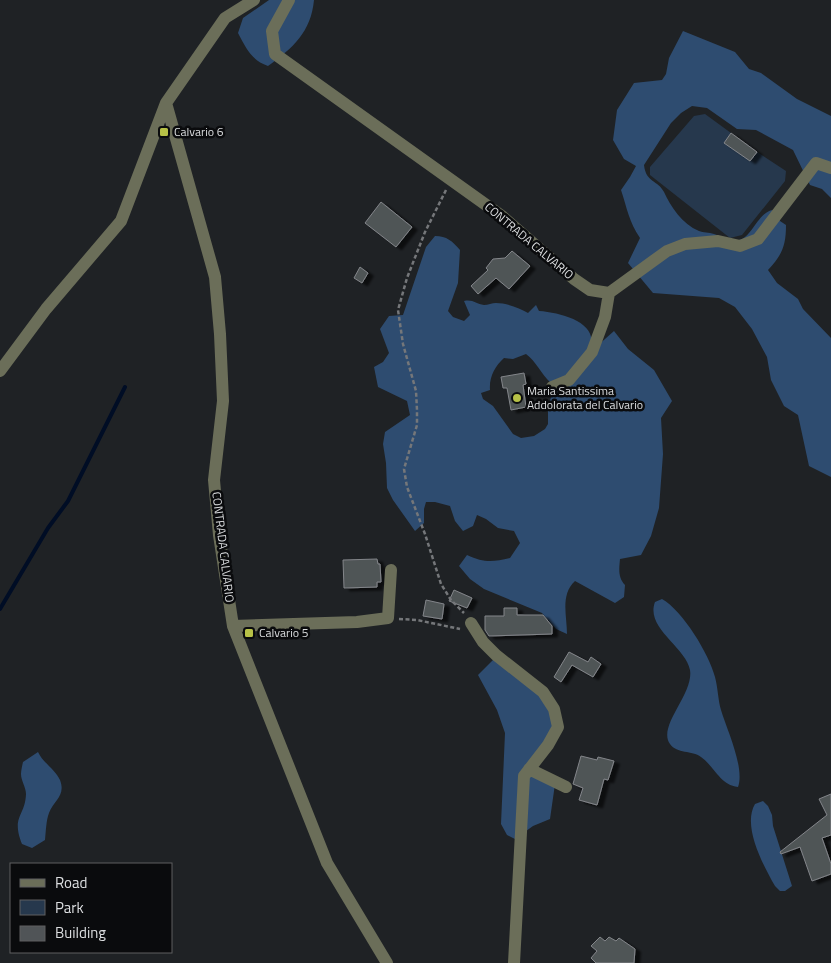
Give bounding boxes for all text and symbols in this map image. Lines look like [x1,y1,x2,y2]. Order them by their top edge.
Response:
place label: Calvario 6 [174,122,224,141]
marker: Calvario 6 [158,126,170,138]
street label: CONTRADA CALVARIO [481,198,578,284]
place label: Maria Santissima Addolorata del Calvario [527,381,643,414]
marker: Maria Santissima Addolorata del Calvario [511,392,523,404]
street label: CONTRADA CALVARIO [207,491,240,603]
place label: Calvario 5 [259,623,309,642]
marker: Calvario 5 [243,627,255,639]
legend [10,863,172,953]
text: Road [55,871,87,894]
text: Park [55,896,84,919]
text: Building [55,921,106,944]

